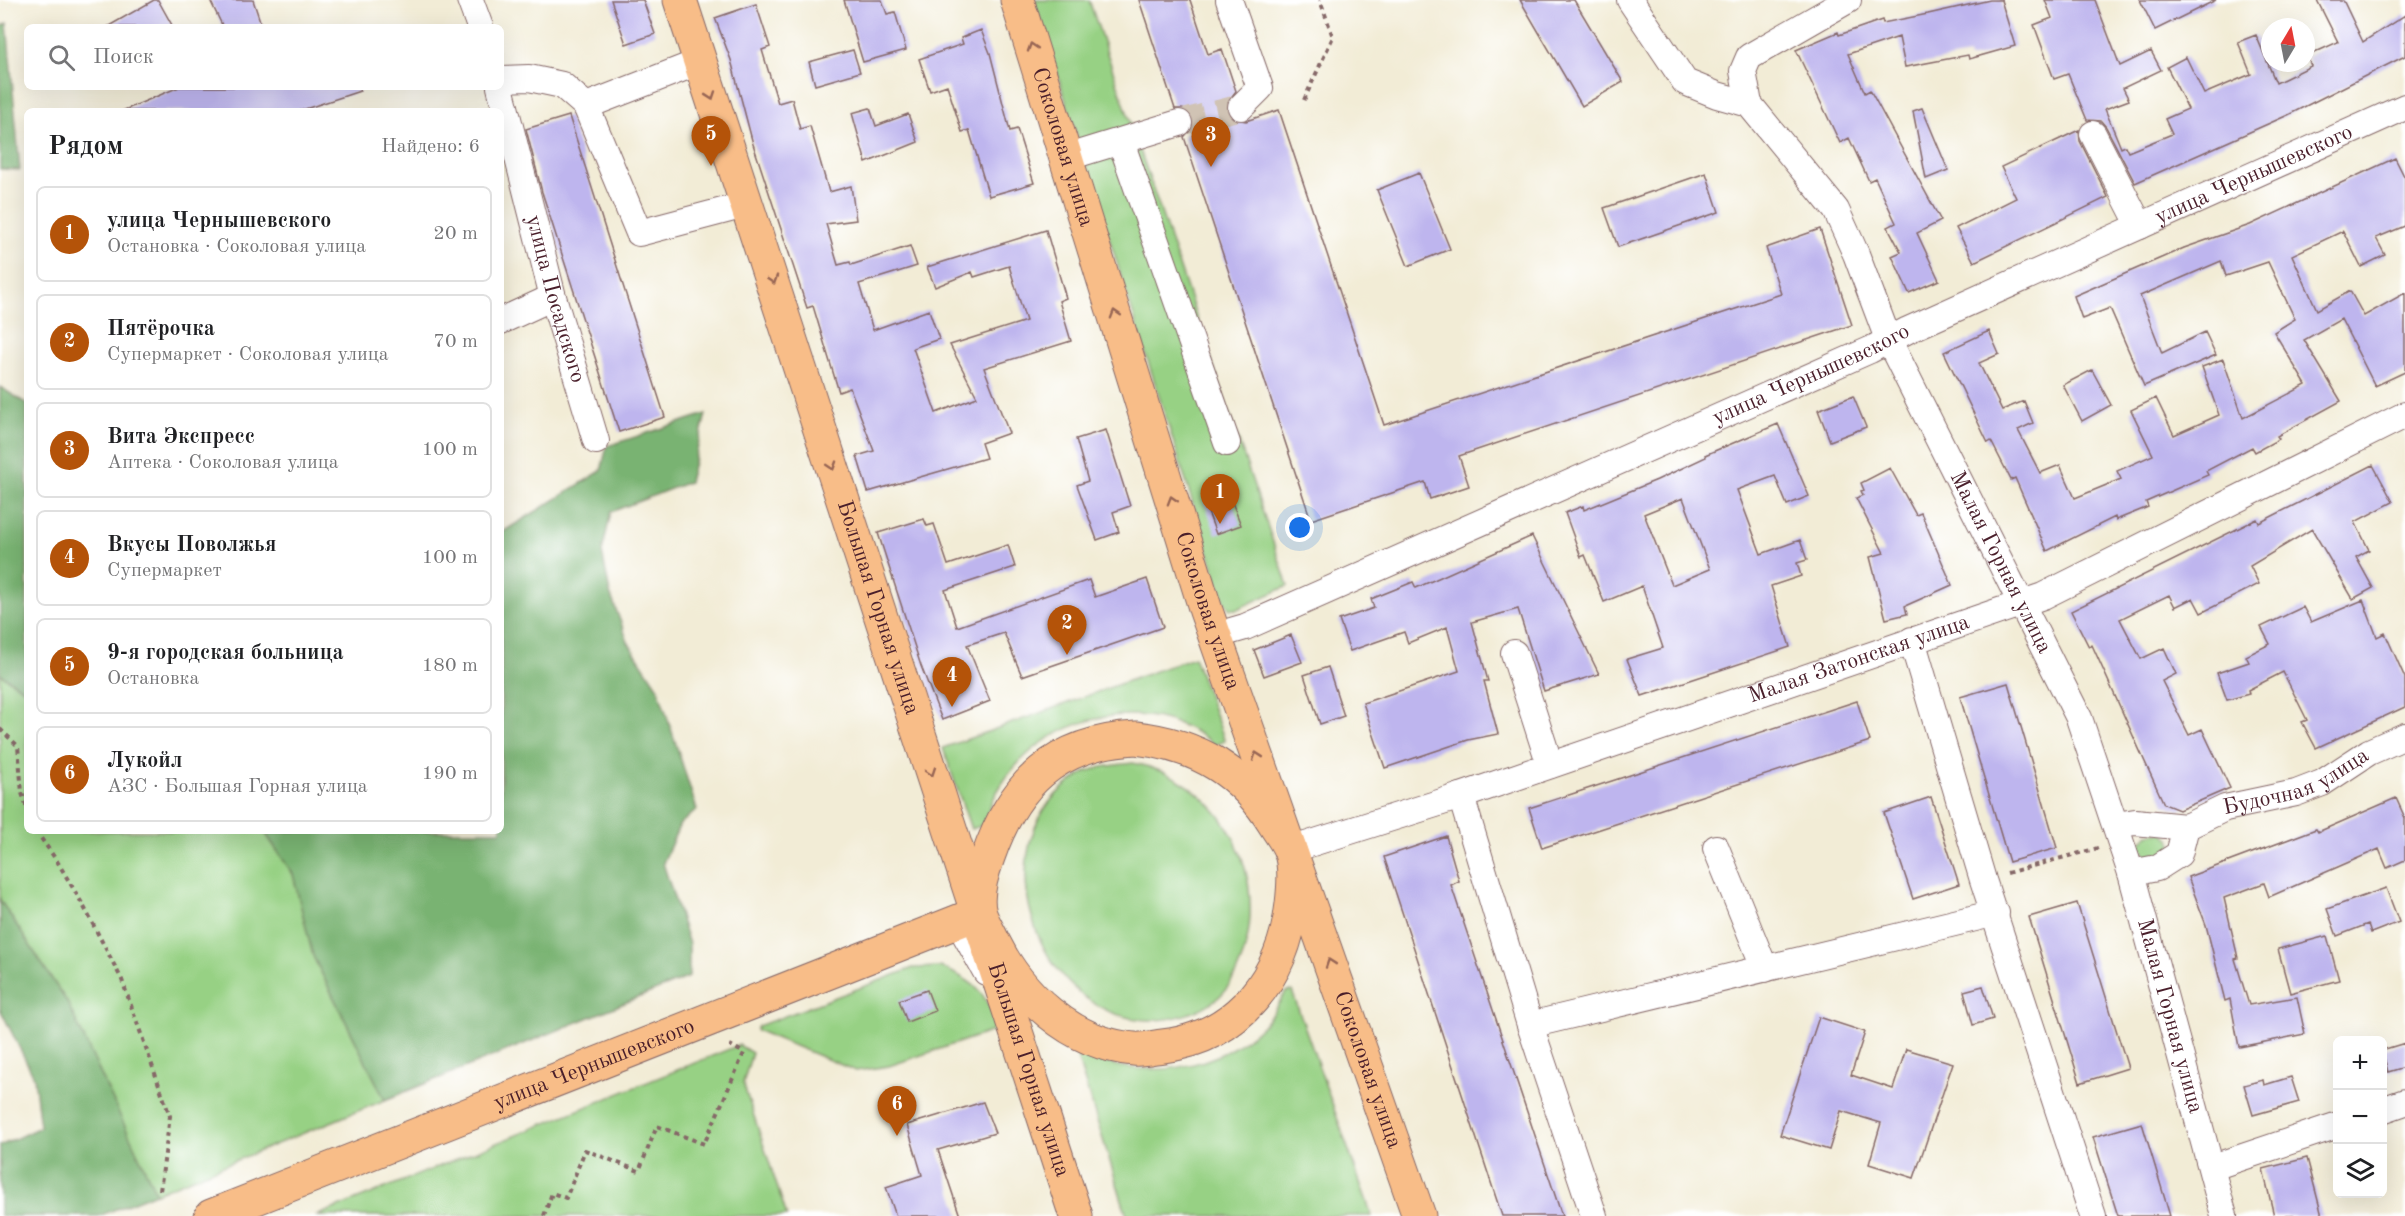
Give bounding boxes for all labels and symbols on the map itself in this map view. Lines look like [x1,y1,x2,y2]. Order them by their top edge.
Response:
north arrow [2261,18,2315,72]
one-way arrow [1027,42,1040,53]
street label: Соколовая улица [1028,65,1097,229]
one-way arrow [703,90,716,101]
pin: 5 [692,116,730,166]
pin: 3 [1192,118,1230,167]
street label: улица Чернышевского [2152,121,2356,229]
street label: улица Посадского [522,213,589,385]
one-way arrow [766,274,778,285]
one-way arrow [1110,309,1122,320]
street label: улица Чернышевского [1709,320,1913,429]
one-way arrow [825,460,837,471]
street label: Малая Горная улица [1946,468,2056,657]
pin: 1 [1200,474,1240,524]
one-way arrow [1167,495,1179,506]
street label: Большая Горная улица [833,498,923,718]
your location [1285,513,1314,542]
street label: Соколовая улица [1171,529,1244,693]
pin: 2 [1048,606,1086,655]
street label: Малая Затонская улица [1745,611,1972,707]
pin: 4 [932,658,972,707]
street label: Будочная улица [2221,744,2373,819]
one-way arrow [1251,751,1264,762]
one-way arrow [923,766,936,777]
street label: Малая Горная улица [2133,916,2207,1116]
one-way arrow [1324,958,1337,969]
street label: Большая Горная улица [983,960,1074,1180]
street label: Соколовая улица [1330,988,1405,1151]
street label: улица Чернышевского [491,1015,698,1114]
pin: 6 [878,1086,916,1136]

